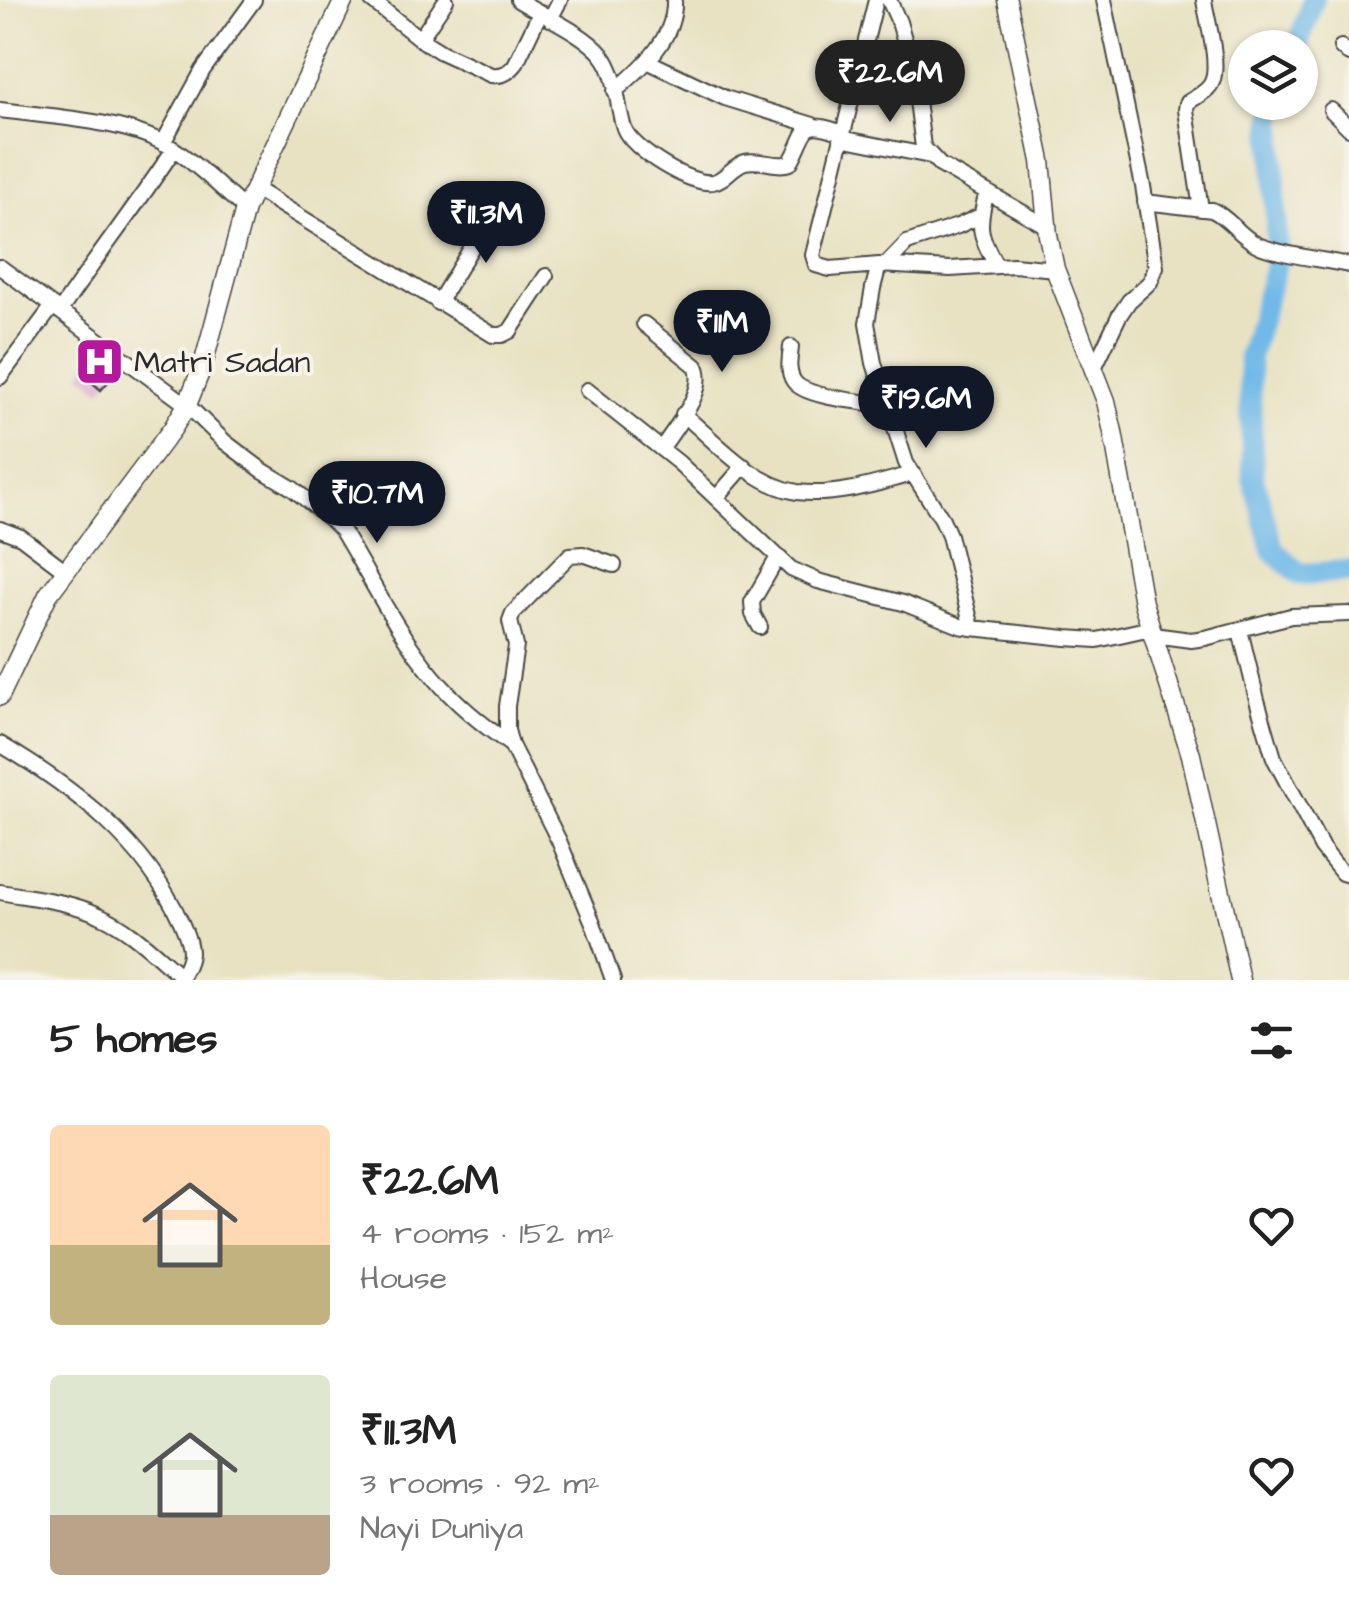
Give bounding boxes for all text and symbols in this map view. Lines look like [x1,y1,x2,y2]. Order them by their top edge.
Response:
map controls [1228,30,1318,120]
button: layers [1228,30,1318,120]
pin: ₹22.6M [809,40,971,125]
text: ₹22.6M [837,50,943,95]
pin: ₹11.3M [405,181,567,266]
text: ₹11.3M [449,191,523,236]
pin: ₹11M [663,290,781,375]
text: ₹11M [696,300,748,345]
hospital icon: Matri Sadan [73,336,125,388]
place label: Matri Sadan [134,340,311,385]
pin: ₹19.6M [845,366,1007,451]
text: ₹19.6M [880,376,972,421]
pin: ₹10.7M [296,461,458,546]
text: ₹10.7M [330,471,424,516]
text: 5 homes [50,1011,217,1069]
icon: filters [1244,1013,1299,1068]
text: ₹22.6M [360,1153,499,1211]
icon: home [130,1165,250,1285]
icon: heart [1244,1198,1299,1253]
text: 4 rooms · 152 m² [360,1211,614,1256]
text: House [360,1256,447,1301]
text: ₹11.3M [360,1403,457,1461]
icon: home [130,1415,250,1535]
icon: heart [1244,1448,1299,1503]
text: 3 rooms · 92 m² [360,1461,600,1506]
text: Nayi Duniya [360,1506,523,1551]

